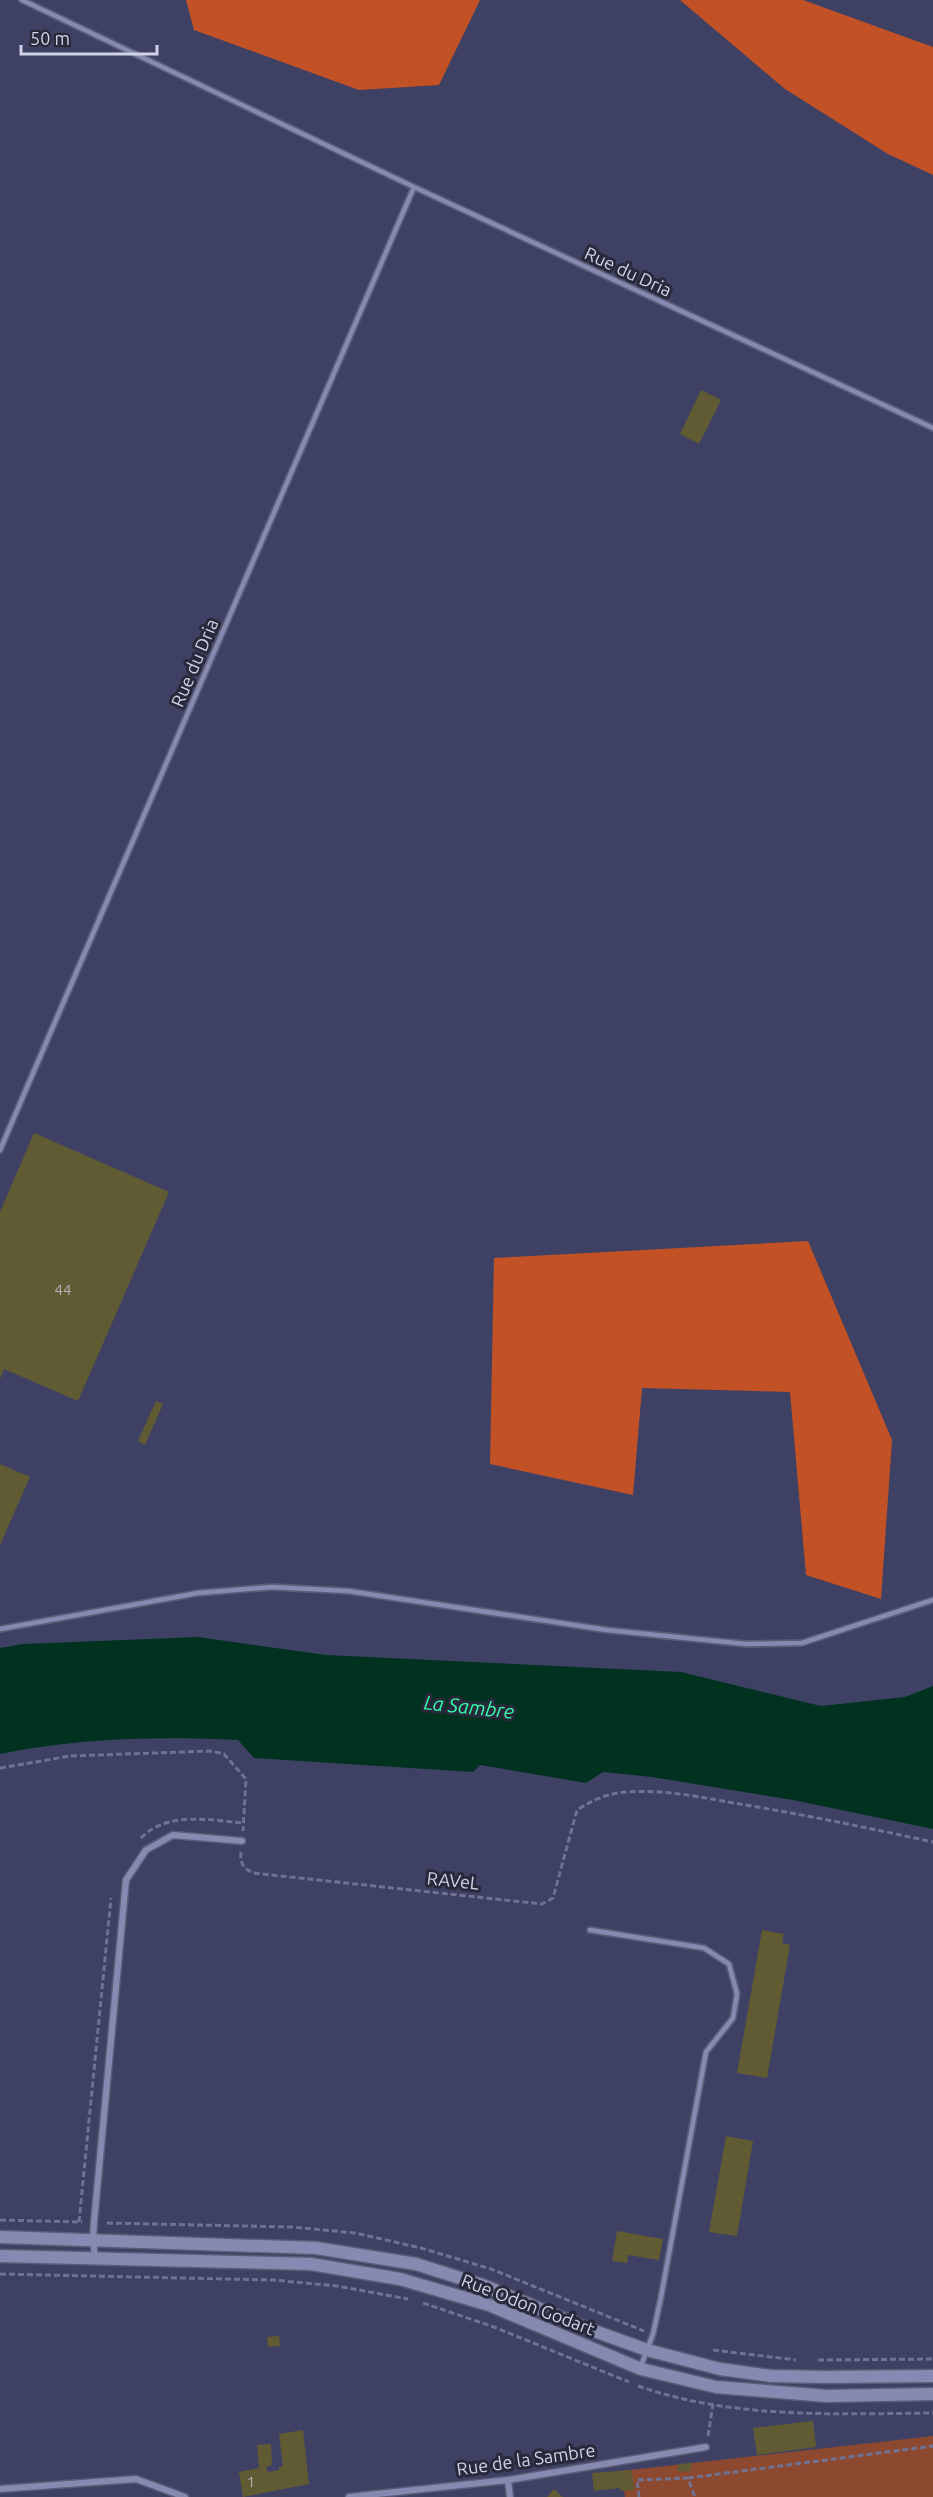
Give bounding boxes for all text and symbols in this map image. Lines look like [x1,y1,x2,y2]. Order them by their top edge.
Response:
scale bar [21,18,158,56]
text: 50 m [30,28,70,48]
street label: Rue du Dria [582,242,675,300]
street label: Rue du Dria [167,616,222,710]
house number: 44 [55,1281,71,1298]
water label: La Sambre [423,1690,515,1723]
street label: RAVeL [426,1867,480,1893]
street label: Rue Odon Godart [459,2269,598,2339]
street label: Rue de la Sambre [455,2439,596,2479]
house number: 1 [247,2473,255,2490]

